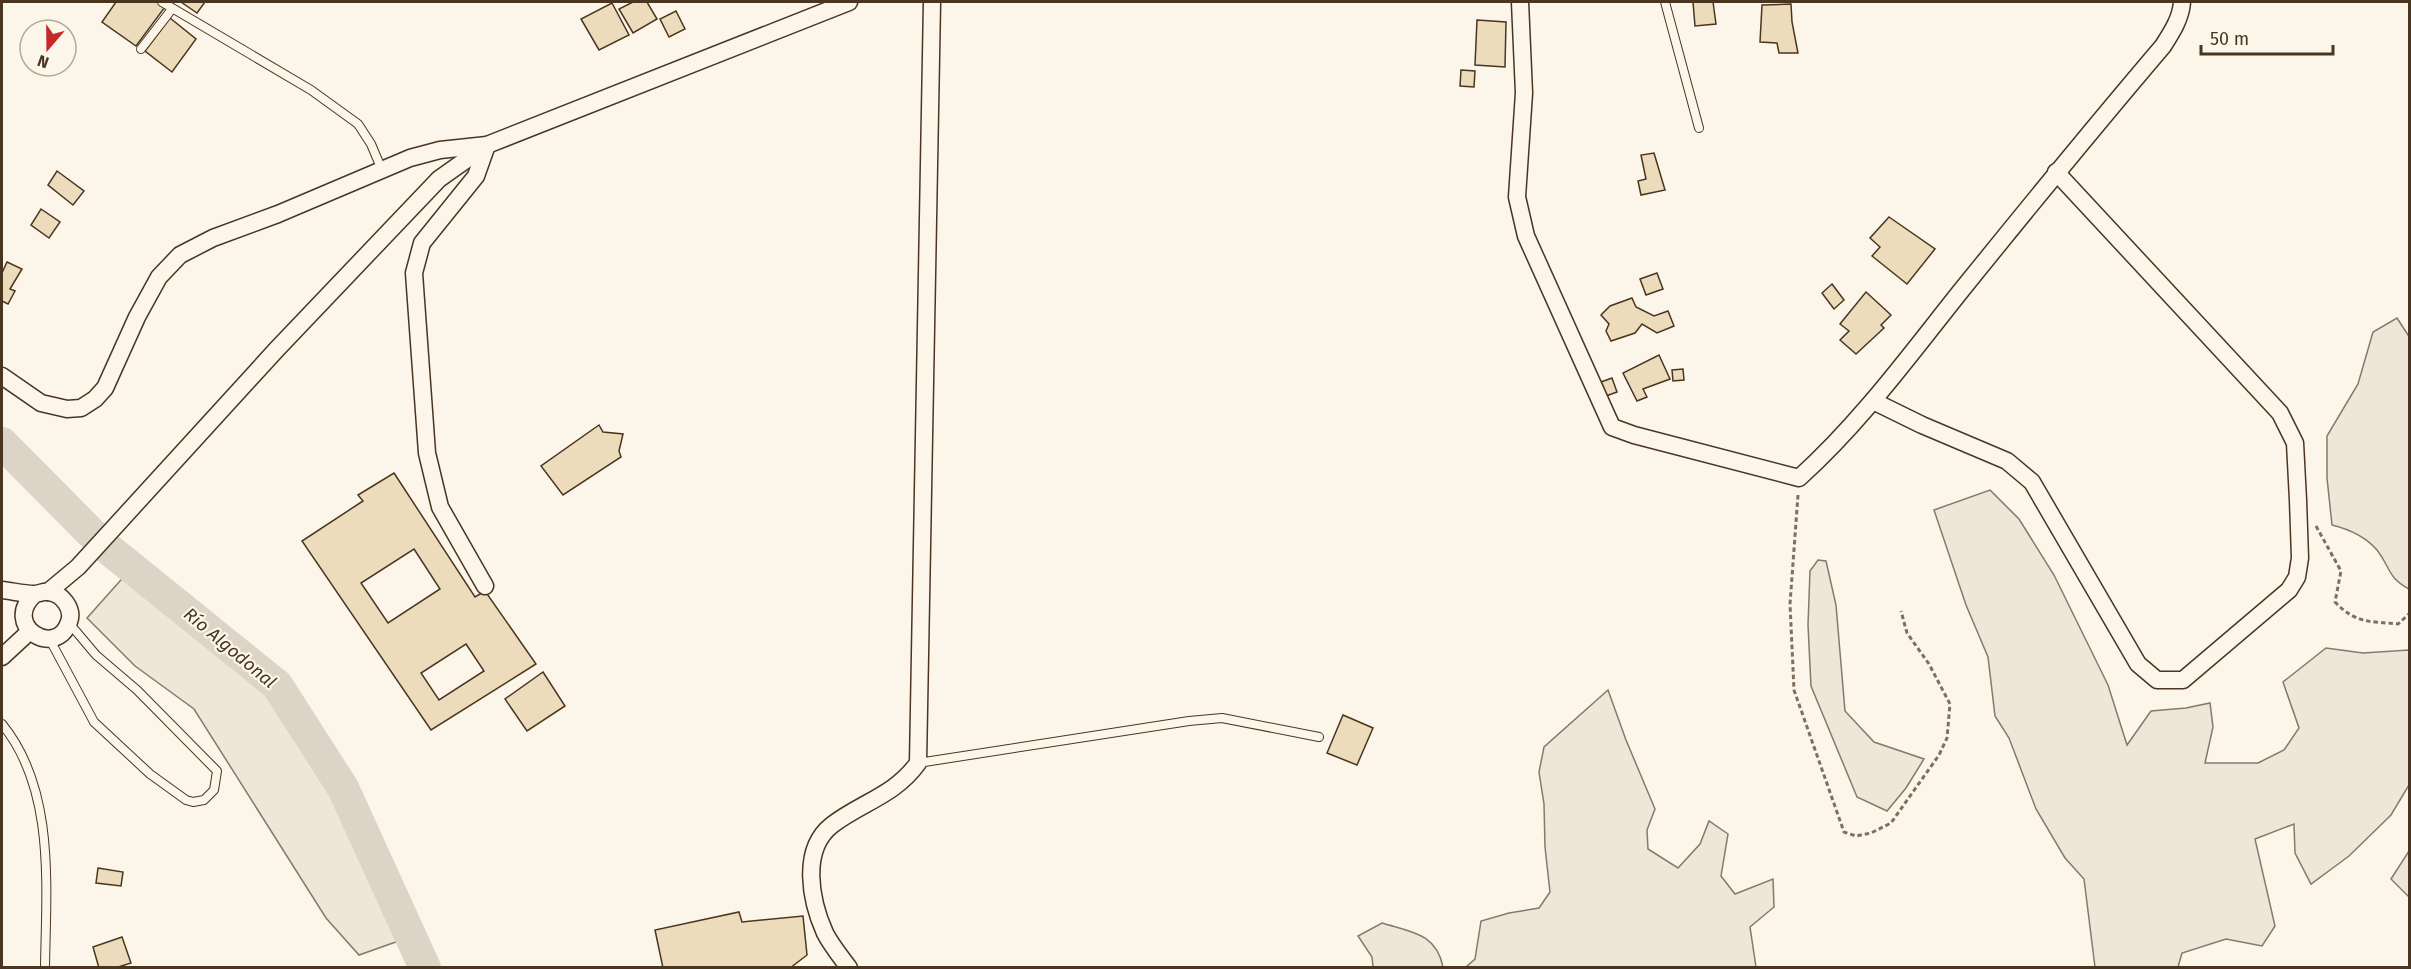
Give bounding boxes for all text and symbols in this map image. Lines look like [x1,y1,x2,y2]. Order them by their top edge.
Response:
north arrow [18,18,78,78]
scale bar [2201,18,2333,56]
text: 50 m [2210,28,2249,50]
text: N [35,51,51,72]
water label: Río Algodonal [179,603,281,693]

